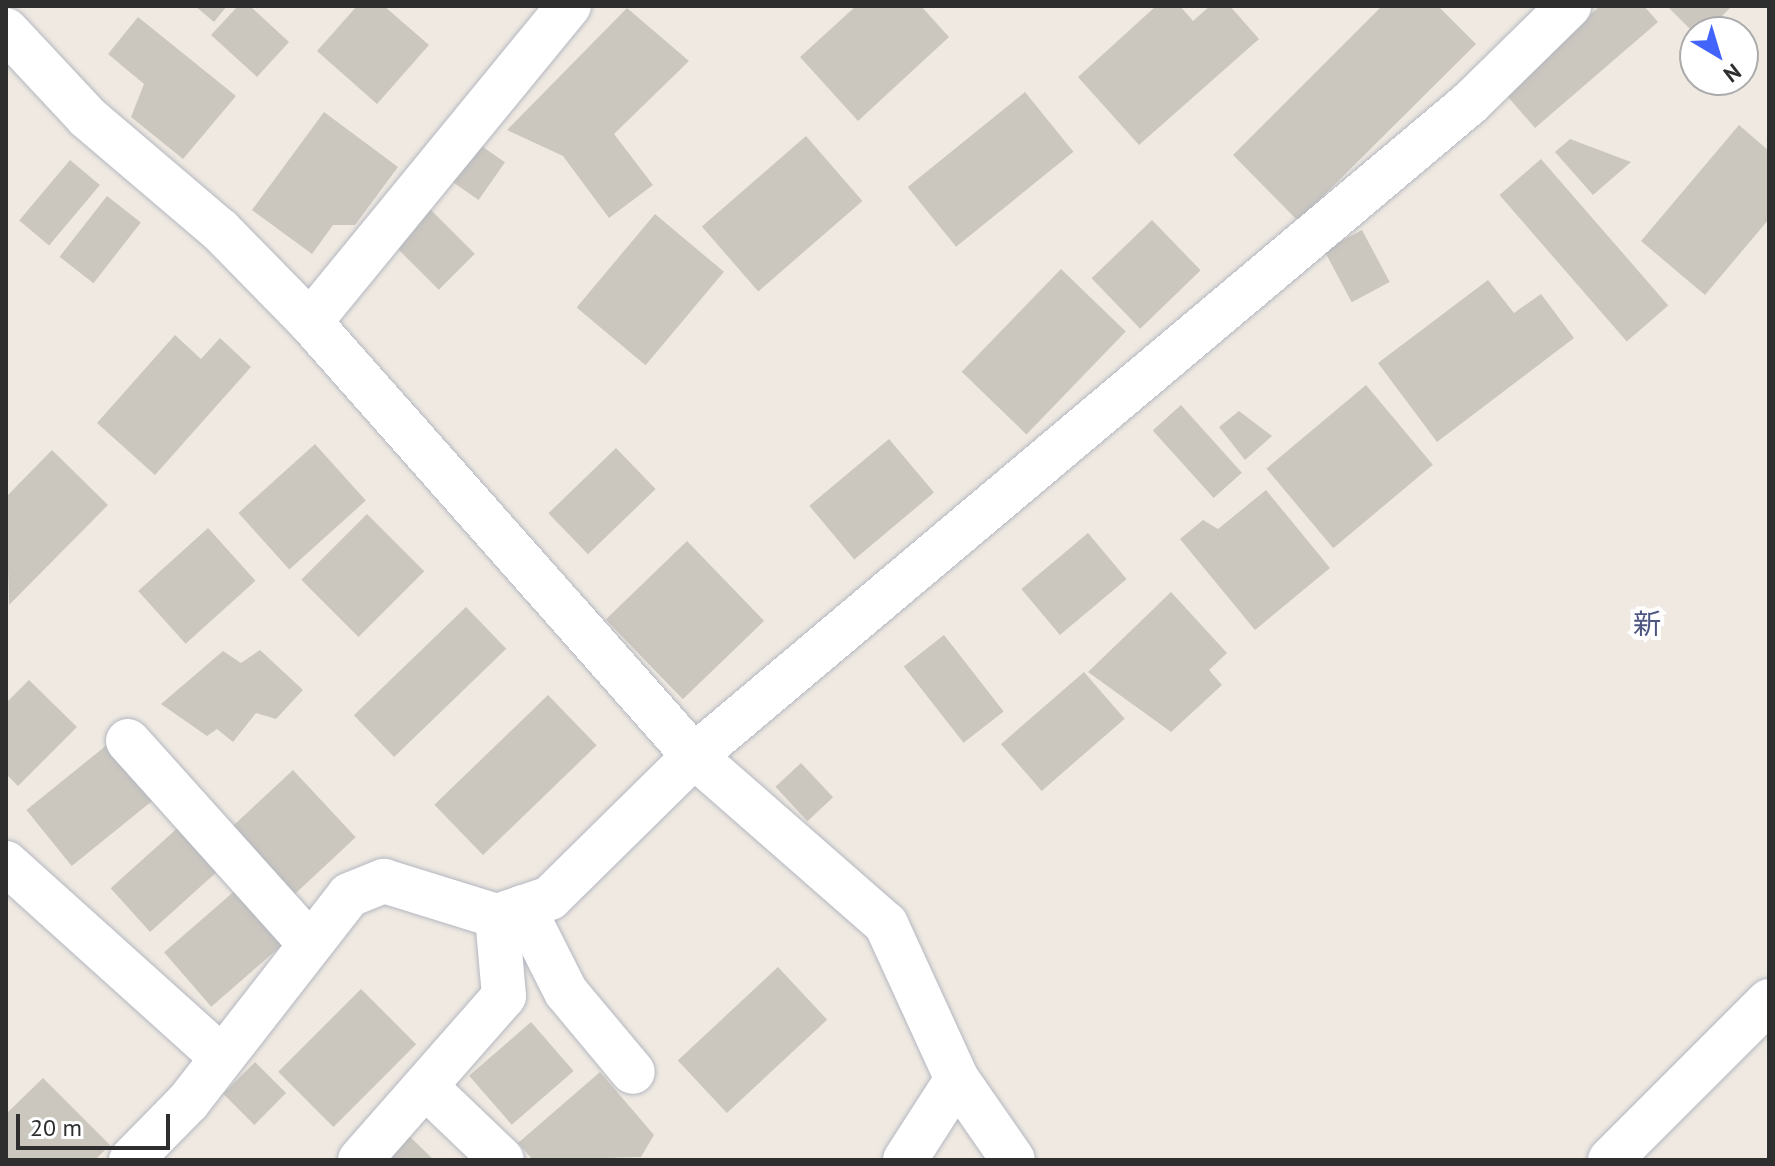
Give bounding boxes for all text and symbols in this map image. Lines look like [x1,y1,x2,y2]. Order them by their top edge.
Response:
north arrow [1679,16,1759,96]
text: N [1718,58,1747,89]
district label: 新 [1633,607,1661,641]
scale bar [20,1098,174,1148]
text: 20 m [30,1112,82,1143]

